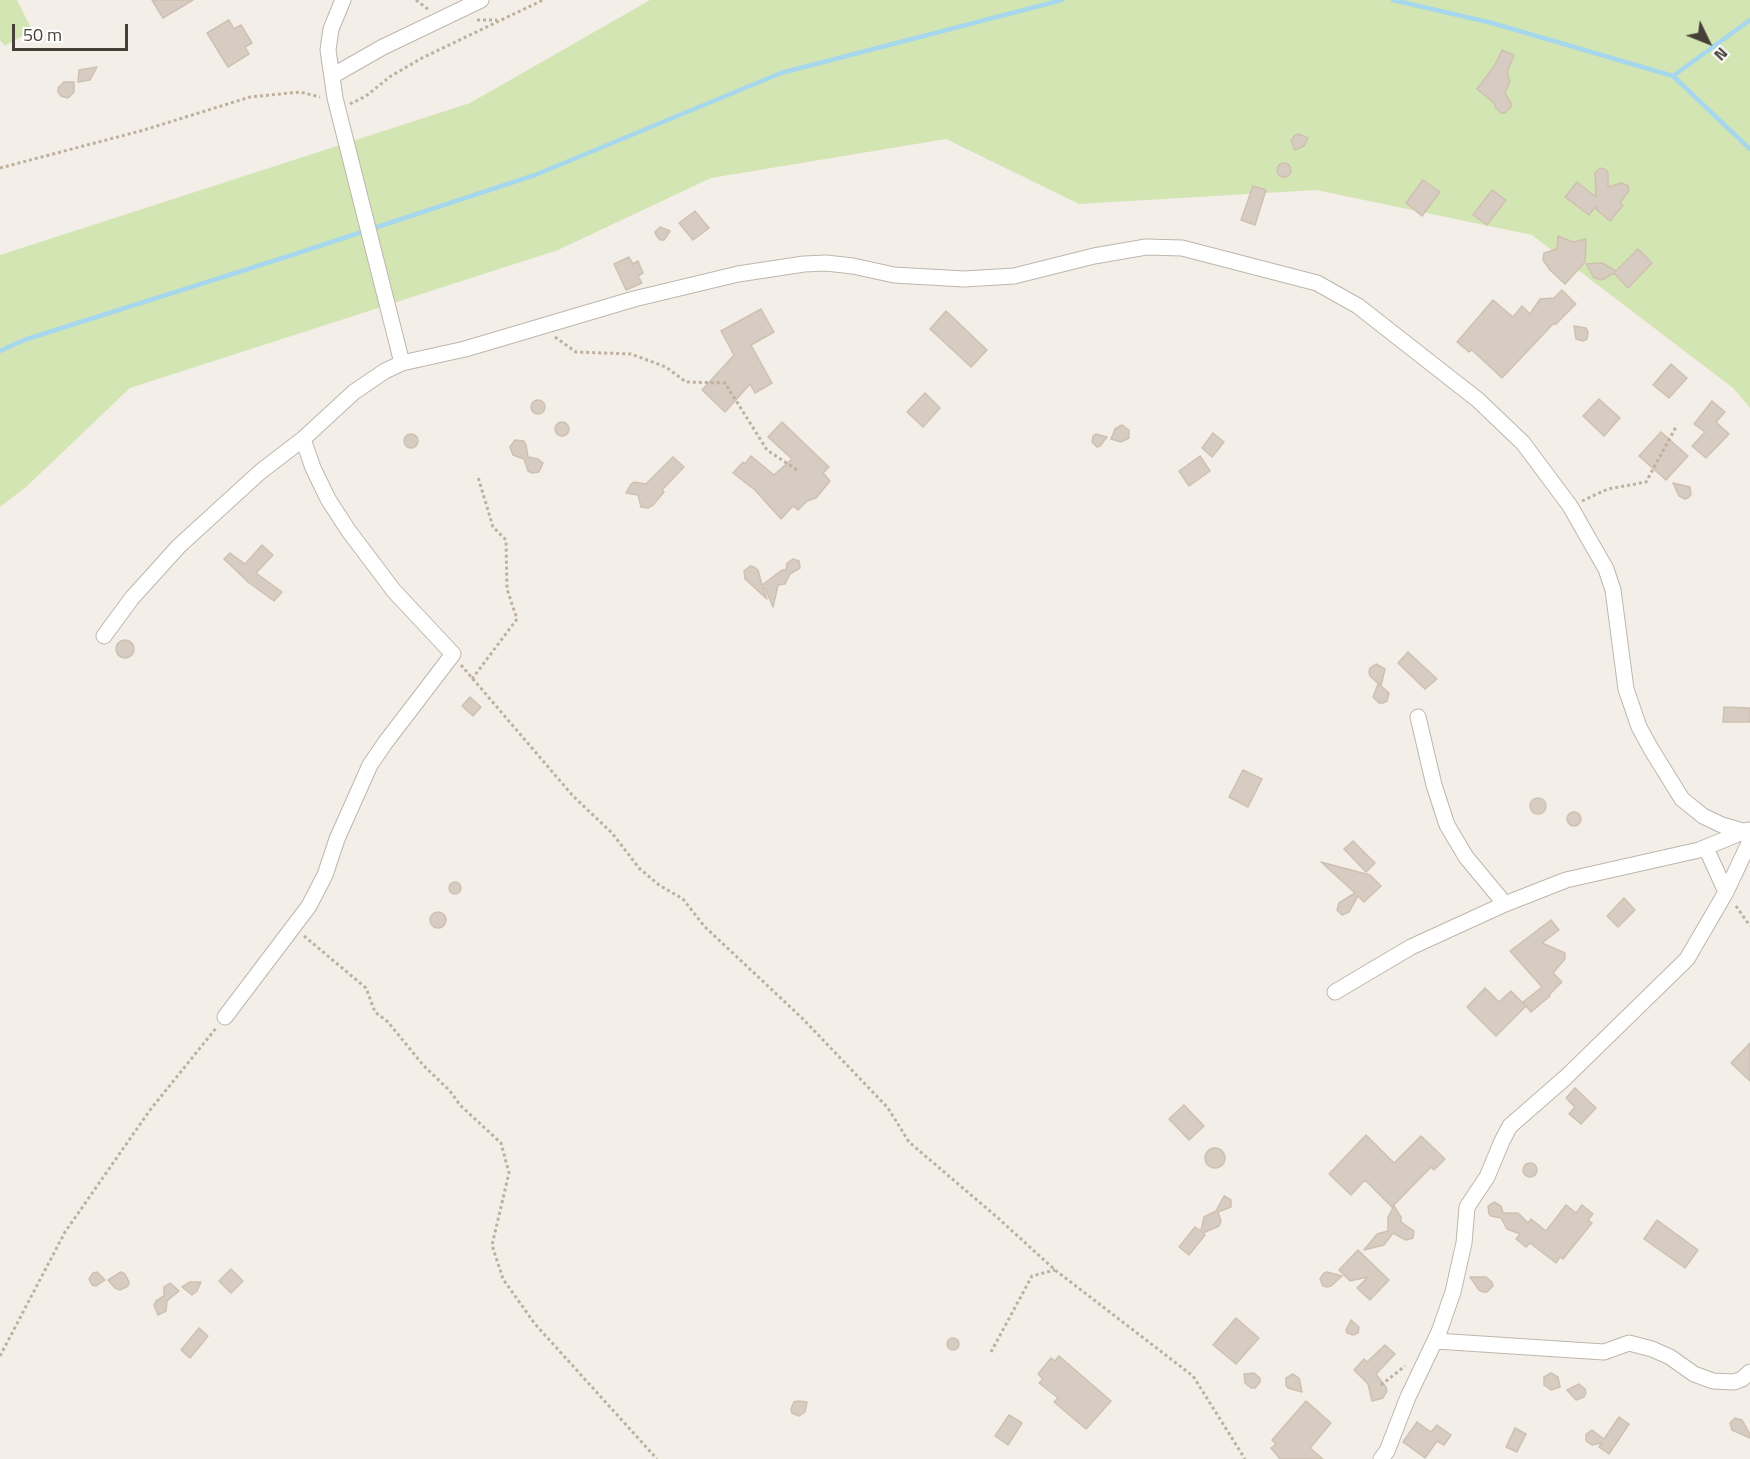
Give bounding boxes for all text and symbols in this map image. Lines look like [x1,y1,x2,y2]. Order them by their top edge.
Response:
scale bar [15,12,130,50]
north arrow [1678,12,1738,72]
text: 50 m [23,21,62,48]
text: N [1709,42,1734,67]

